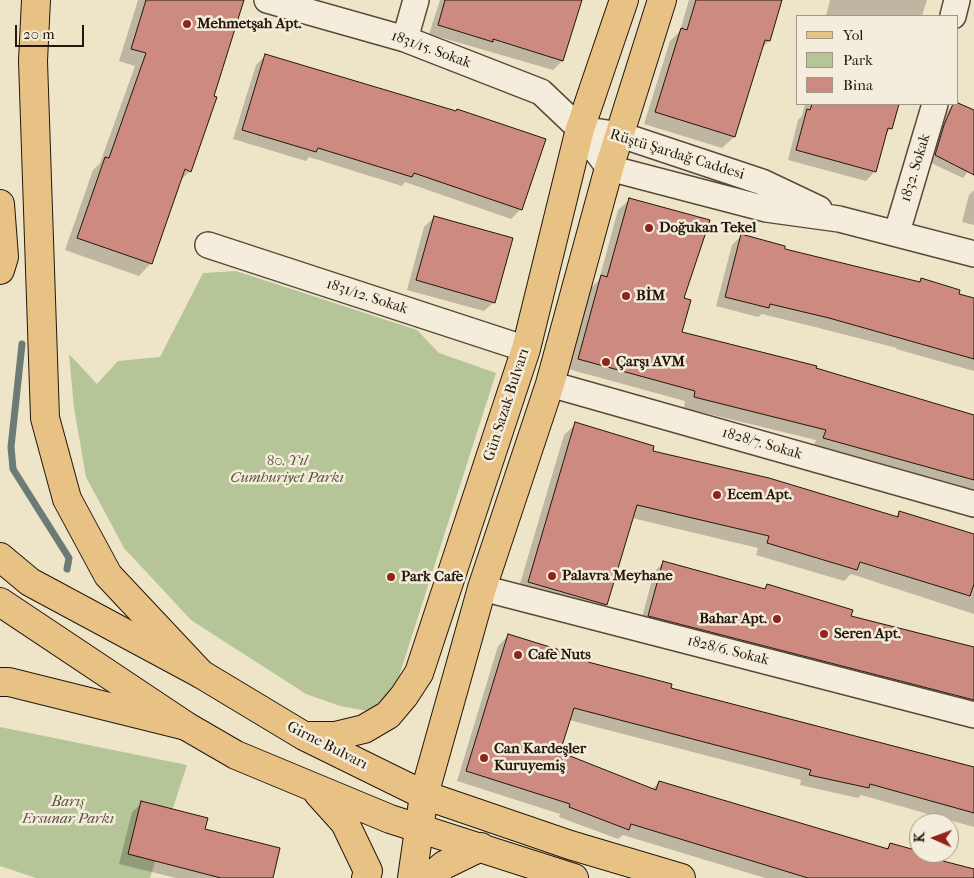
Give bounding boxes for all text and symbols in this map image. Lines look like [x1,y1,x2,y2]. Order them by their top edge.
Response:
scale bar [18,15,86,47]
place label: Mehmetşah Apt. [197,15,302,33]
legend [796,15,959,105]
marker: Mehmetşah Apt. [181,18,193,30]
text: 20 m [23,25,55,43]
text: Yol [843,26,863,44]
street label: 1831/15. Sokak [389,27,473,73]
text: Park [843,51,873,69]
text: Bina [843,76,873,94]
street label: Rüştü Şardağ Caddesi [608,126,746,184]
street label: 1832. Sokak [897,132,935,204]
place label: Doğukan Tekel [659,219,756,237]
marker: Doğukan Tekel [643,222,655,234]
street label: 1831/12. Sokak [324,275,410,319]
place label: BİM [636,287,665,305]
marker: BİM [620,290,632,302]
street label: Gün Sazak Bulvarı [480,346,534,464]
place label: Çarşı AVM [616,353,685,371]
marker: Çarşı AVM [600,356,612,368]
street label: 1828/7. Sokak [720,424,804,464]
park label: 80. Yıl Cumhuriyet Parkı [230,452,344,487]
place label: Ecem Apt. [727,486,792,504]
marker: Ecem Apt. [711,489,723,501]
place label: Palavra Meyhane [562,567,673,585]
place label: Park Cafe [401,568,463,586]
marker: Palavra Meyhane [546,570,558,582]
marker: Park Cafe [385,571,397,583]
place label: Bahar Apt. [699,610,767,628]
marker: Bahar Apt. [771,613,783,625]
place label: Seren Apt. [834,625,901,643]
marker: Seren Apt. [818,628,830,640]
street label: 1828/6. Sokak [685,632,771,670]
place label: Cafe Nuts [528,646,591,664]
marker: Cafe Nuts [512,649,524,661]
street label: Girne Bulvarı [284,718,370,774]
place label: Can Kardeşler Kuruyemiş [494,740,586,775]
marker: Can Kardeşler Kuruyemiş [478,752,490,764]
park label: Barış Ersunar Parkı [22,793,114,828]
north arrow [909,813,959,863]
text: K [911,832,928,843]

